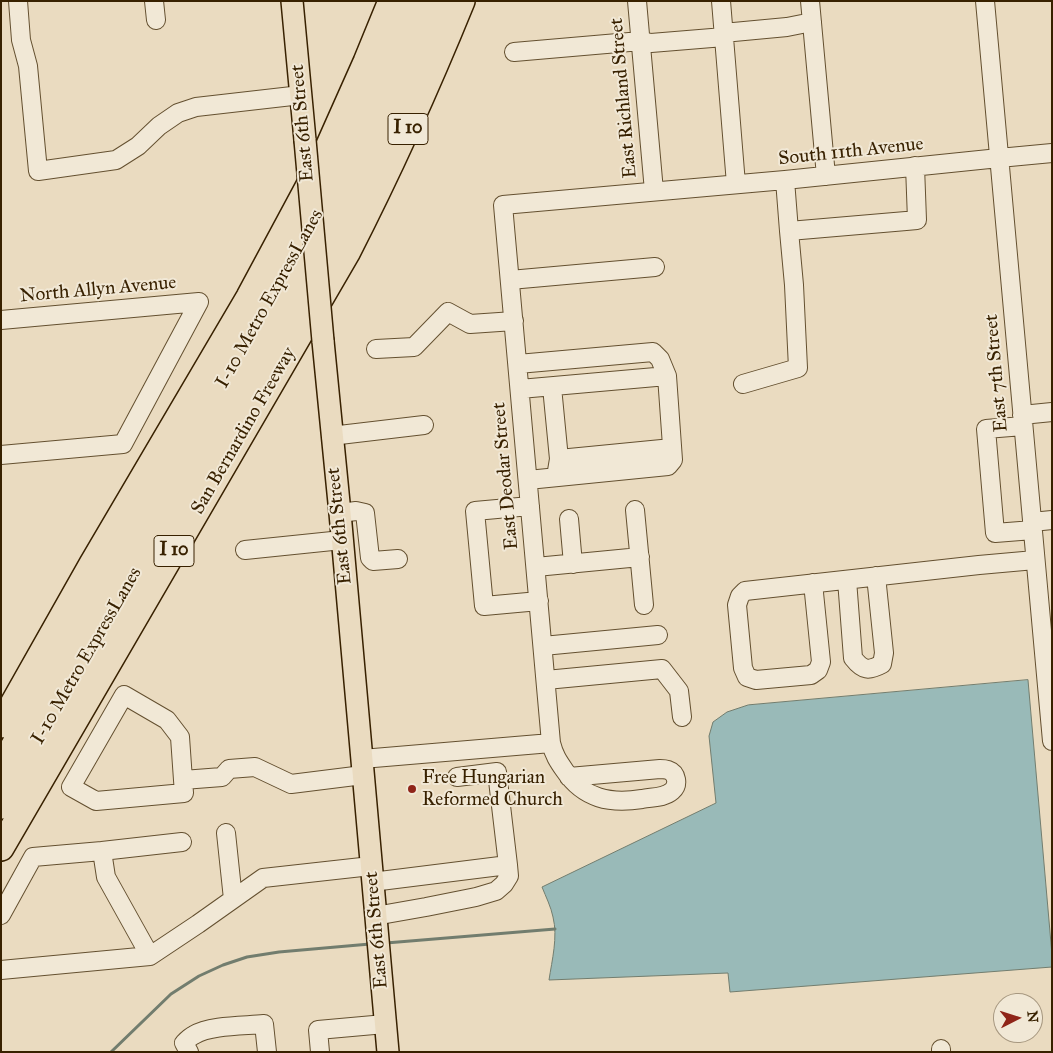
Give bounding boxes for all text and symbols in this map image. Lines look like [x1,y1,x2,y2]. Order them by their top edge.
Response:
street label: East Richland Street [606,17,642,179]
street label: East 6th Street [287,63,319,183]
road number: I 10 [388,114,428,144]
street label: South 11th Avenue [777,133,925,171]
street label: I-10 Metro ExpressLanes [211,206,329,392]
street label: North Allyn Avenue [19,272,177,308]
street label: East 7th Street [980,313,1014,433]
street label: San Bernardino Freeway [187,343,301,519]
street label: East Deodar Street [488,401,524,551]
street label: East 6th Street [323,466,357,586]
road number: I 10 [154,536,194,566]
street label: I-10 Metro ExpressLanes [27,563,147,749]
place label: Free Hungarian Reformed Church [422,767,563,811]
marker: Free Hungarian Reformed Church [406,783,418,795]
street label: East 6th Street [361,870,393,990]
north arrow [993,993,1043,1043]
text: N [1023,1010,1041,1023]

